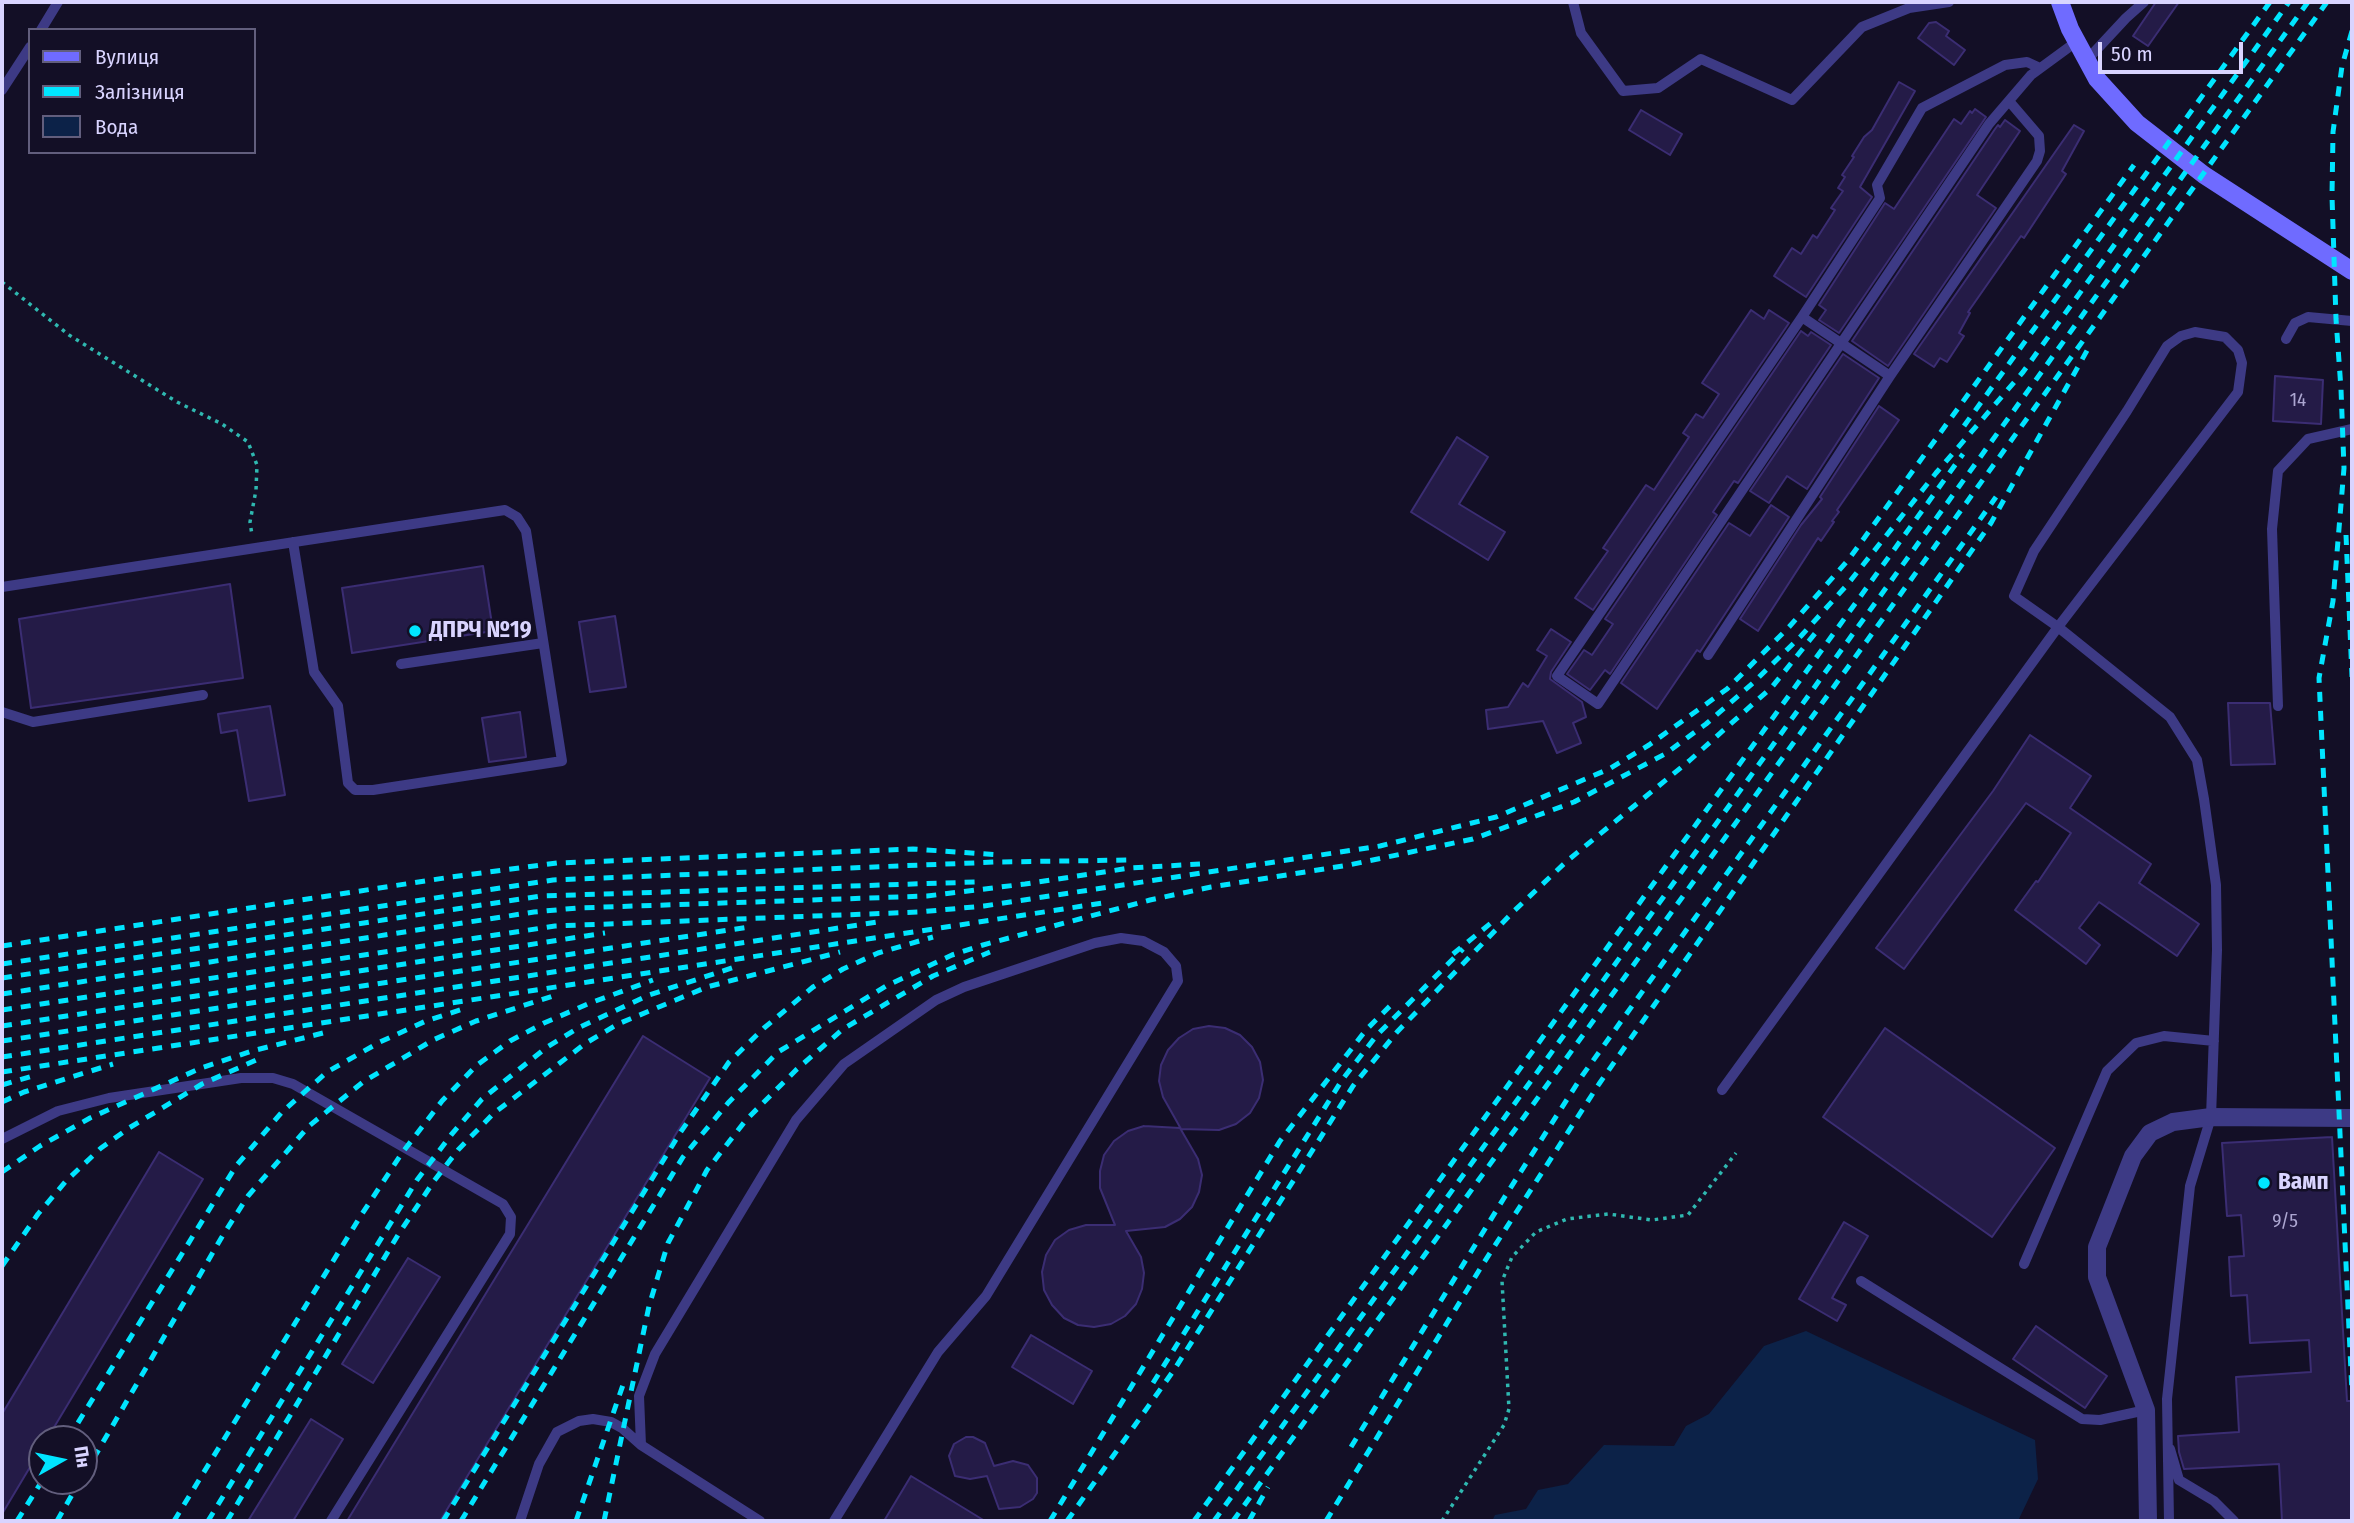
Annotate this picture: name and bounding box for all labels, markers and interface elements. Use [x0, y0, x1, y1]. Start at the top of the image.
legend [28, 28, 256, 154]
scale bar [2102, 28, 2247, 72]
text: 50 m [2111, 41, 2153, 67]
text: Вулиця [95, 44, 159, 70]
text: Залізниця [95, 79, 185, 105]
text: Вода [95, 114, 138, 140]
house number: 14 [2290, 390, 2306, 412]
place label: ДПРЧ №19 [429, 617, 532, 645]
marker: ДПРЧ №19 [407, 623, 423, 639]
place label: Вамп [2278, 1169, 2329, 1197]
marker: Вамп [2256, 1175, 2272, 1191]
house number: 9/5 [2272, 1211, 2298, 1233]
north arrow [28, 1425, 98, 1495]
text: Пн [69, 1445, 95, 1469]

